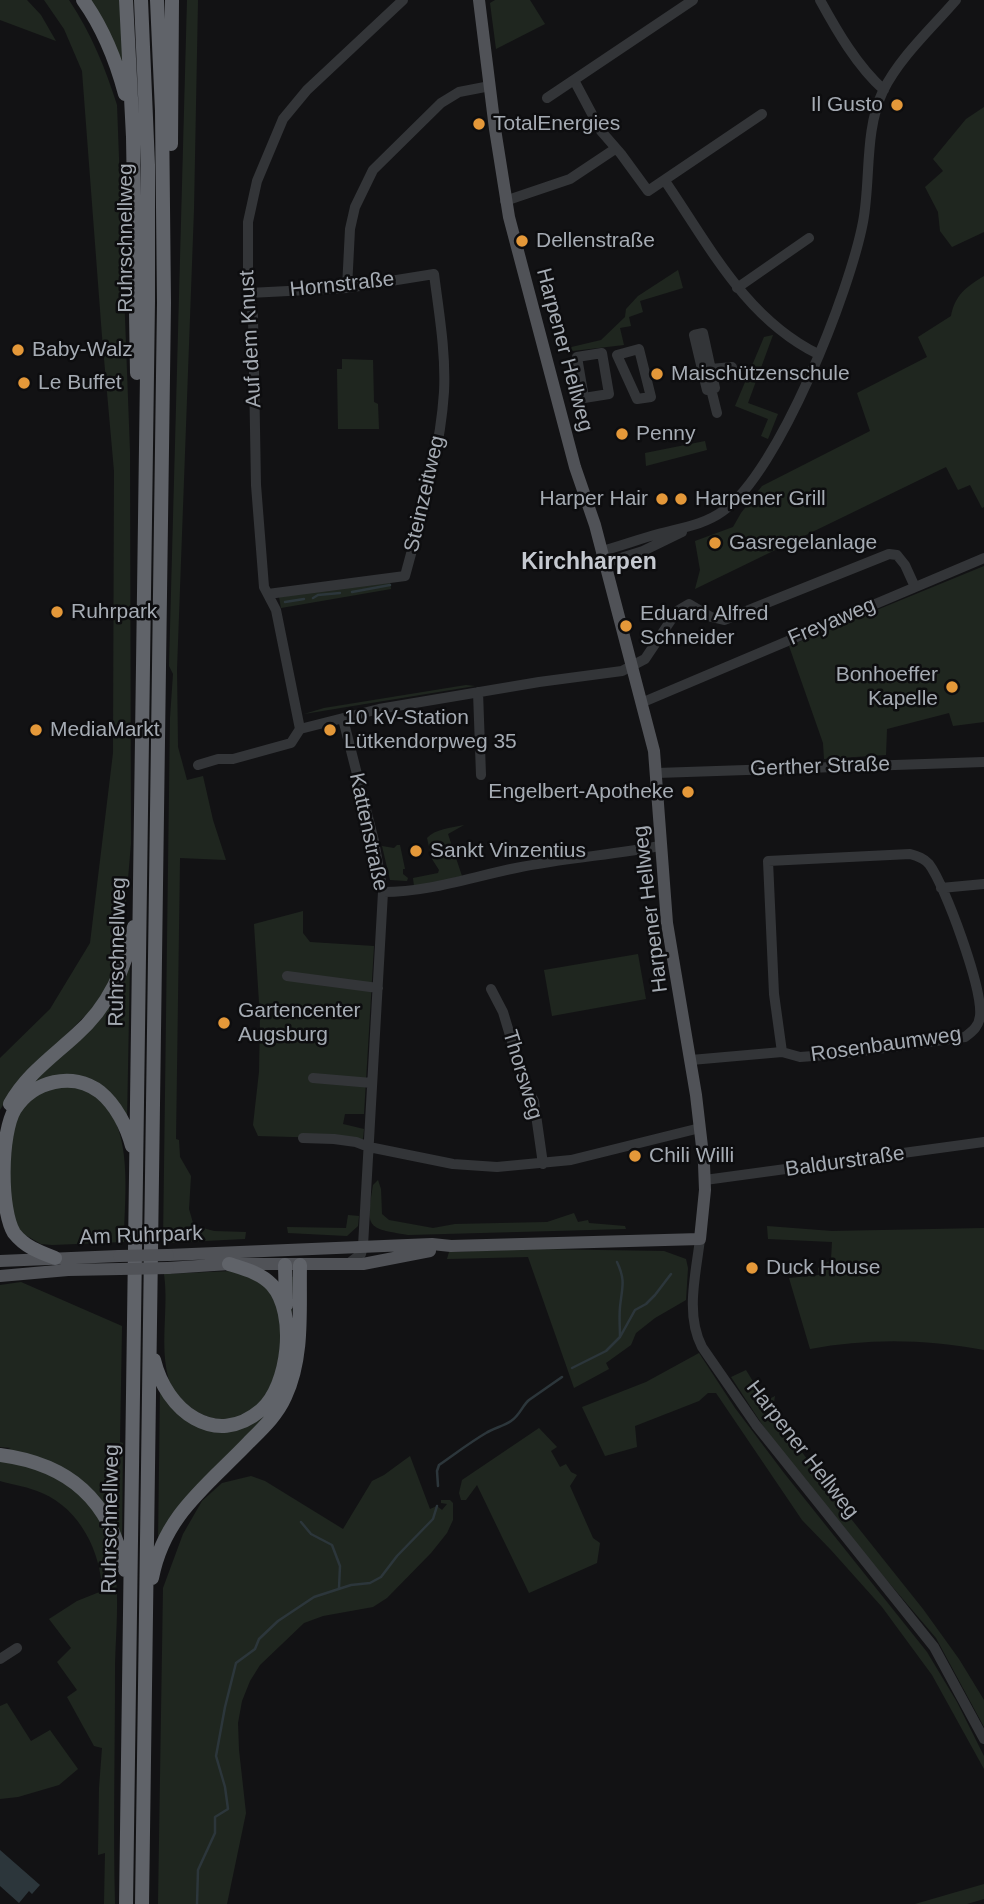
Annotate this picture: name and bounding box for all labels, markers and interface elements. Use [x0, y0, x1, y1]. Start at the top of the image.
place label: Il Gusto [811, 92, 883, 118]
marker: Il Gusto [889, 97, 905, 113]
place label: TotalEnergies [493, 111, 620, 137]
marker: TotalEnergies [471, 116, 487, 132]
street label: Ruhrschnellweg [113, 163, 139, 313]
place label: Dellenstraße [536, 228, 655, 254]
marker: Dellenstraße [514, 233, 530, 249]
street label: Harpener Hellweg [530, 266, 598, 434]
street label: Hornstraße [288, 267, 396, 303]
street label: Auf dem Knust [235, 270, 267, 408]
place label: Baby-Walz [32, 337, 133, 363]
marker: Baby-Walz [10, 342, 26, 358]
place label: Maischützenschule [671, 361, 850, 387]
marker: Maischützenschule [649, 366, 665, 382]
place label: Le Buffet [38, 370, 122, 396]
marker: Le Buffet [16, 375, 32, 391]
place label: Penny [636, 421, 696, 447]
marker: Penny [614, 426, 630, 442]
street label: Steinzeitweg [399, 433, 451, 555]
place label: Harper Hair [539, 486, 648, 512]
place label: Harpener Grill [695, 486, 826, 512]
marker: Harper Hair [654, 491, 670, 507]
marker: Harpener Grill [673, 491, 689, 507]
place label: Gasregelanlage [729, 530, 877, 556]
marker: Gasregelanlage [707, 535, 723, 551]
district label: Kirchharpen [521, 549, 657, 577]
street label: Freyaweg [785, 592, 879, 652]
place label: Ruhrpark [71, 599, 157, 625]
place label: Eduard Alfred Schneider [640, 601, 768, 651]
marker: Ruhrpark [49, 604, 65, 620]
marker: Eduard Alfred Schneider [618, 618, 634, 634]
place label: Bonhoeffer Kapelle [836, 662, 938, 712]
marker: Bonhoeffer Kapelle [944, 679, 960, 695]
place label: 10 kV-Station Lütkendorpweg 35 [344, 705, 517, 755]
place label: MediaMarkt [50, 717, 160, 743]
marker: MediaMarkt [28, 722, 44, 738]
marker: 10 kV-Station Lütkendorpweg 35 [322, 722, 338, 738]
street label: Gerther Straße [750, 752, 890, 782]
street label: Kattenstraße [343, 771, 393, 893]
place label: Engelbert-Apotheke [488, 779, 674, 805]
marker: Engelbert-Apotheke [680, 784, 696, 800]
street label: Harpener Hellweg [628, 824, 674, 994]
place label: Sankt Vinzentius [430, 838, 586, 864]
marker: Sankt Vinzentius [408, 843, 424, 859]
street label: Ruhrschnellweg [104, 877, 132, 1027]
place label: Gartencenter Augsburg [238, 998, 361, 1048]
marker: Gartencenter Augsburg [216, 1015, 232, 1031]
street label: Rosenbaumweg [809, 1022, 963, 1068]
street label: Thorsweg [496, 1027, 548, 1123]
street label: Baldurstraße [784, 1141, 906, 1183]
place label: Chili Willi [649, 1143, 734, 1169]
marker: Chili Willi [627, 1148, 643, 1164]
street label: Am Ruhrpark [79, 1221, 203, 1251]
place label: Duck House [766, 1255, 880, 1281]
marker: Duck House [744, 1260, 760, 1276]
street label: Harpener Hellweg [740, 1376, 864, 1524]
street label: Ruhrschnellweg [97, 1444, 125, 1594]

